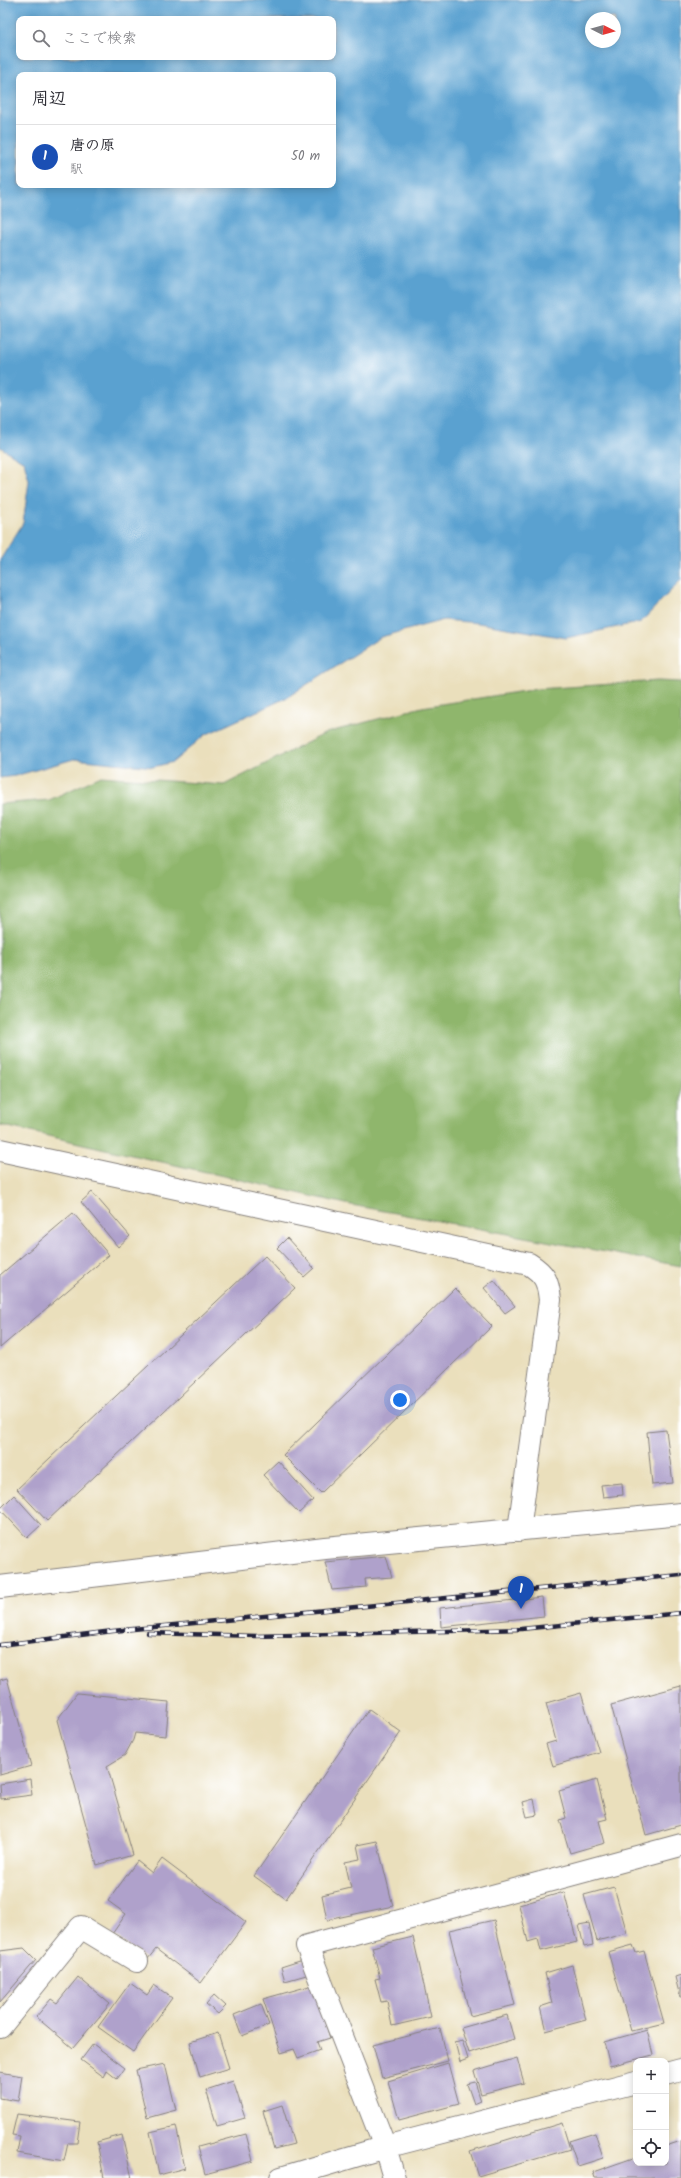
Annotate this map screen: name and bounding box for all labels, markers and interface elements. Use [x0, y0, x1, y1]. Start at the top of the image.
north arrow [585, 12, 621, 48]
search box [16, 16, 336, 60]
icon: search [30, 27, 52, 49]
text: ここで検索 [62, 27, 137, 51]
text: 周辺 [32, 86, 66, 113]
text: 唐の原 [70, 134, 115, 158]
text: 1 [43, 146, 47, 167]
text: 50 m [291, 146, 320, 167]
text: 駅 [70, 159, 83, 180]
your location [390, 1390, 410, 1410]
pin: 1 [508, 1576, 534, 1609]
map controls [633, 2058, 669, 2166]
button: + [633, 2058, 669, 2094]
button: − [633, 2094, 669, 2130]
button: locate [633, 2130, 669, 2166]

